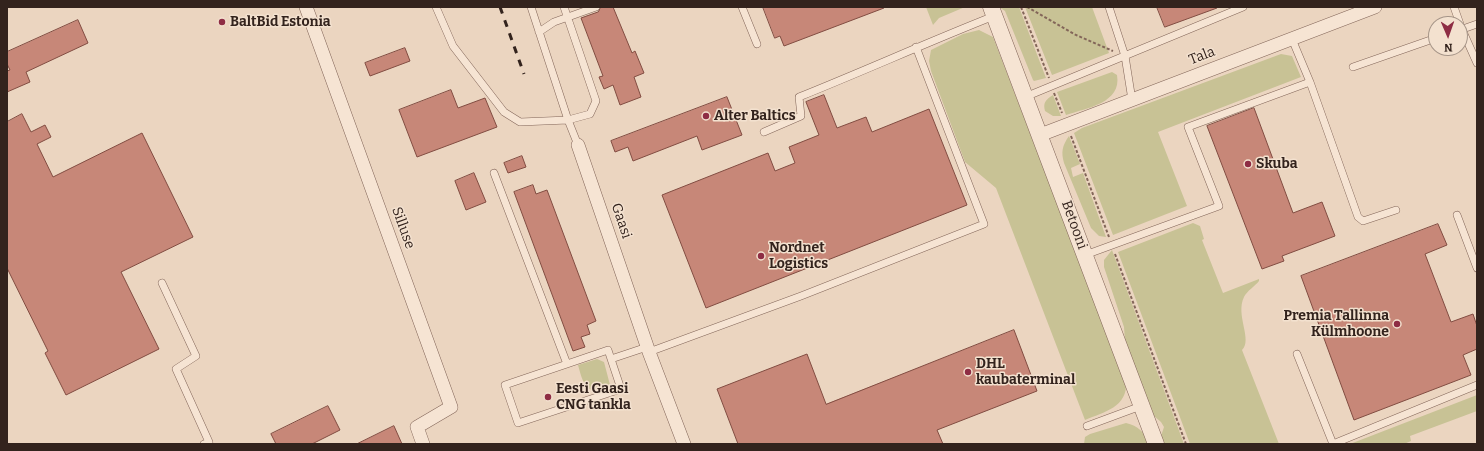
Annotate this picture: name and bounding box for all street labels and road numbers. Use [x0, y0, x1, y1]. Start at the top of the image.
street label: Tala [1187, 43, 1217, 69]
street label: Betooni [1057, 198, 1091, 252]
street label: Gaasi [607, 201, 635, 241]
street label: Silluse [388, 205, 418, 251]

